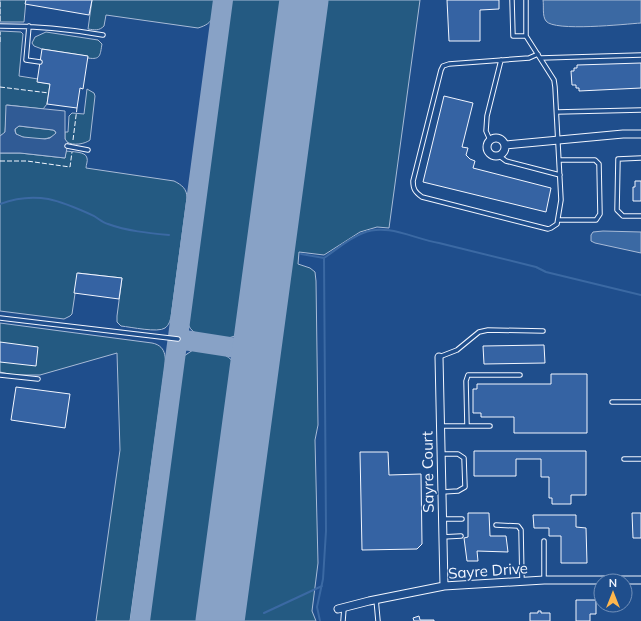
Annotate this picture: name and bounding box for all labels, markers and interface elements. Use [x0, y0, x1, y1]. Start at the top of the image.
street label: Sayre Court [417, 431, 438, 513]
street label: Sayre Drive [447, 558, 528, 583]
north arrow [593, 573, 633, 613]
text: N [609, 576, 617, 590]

